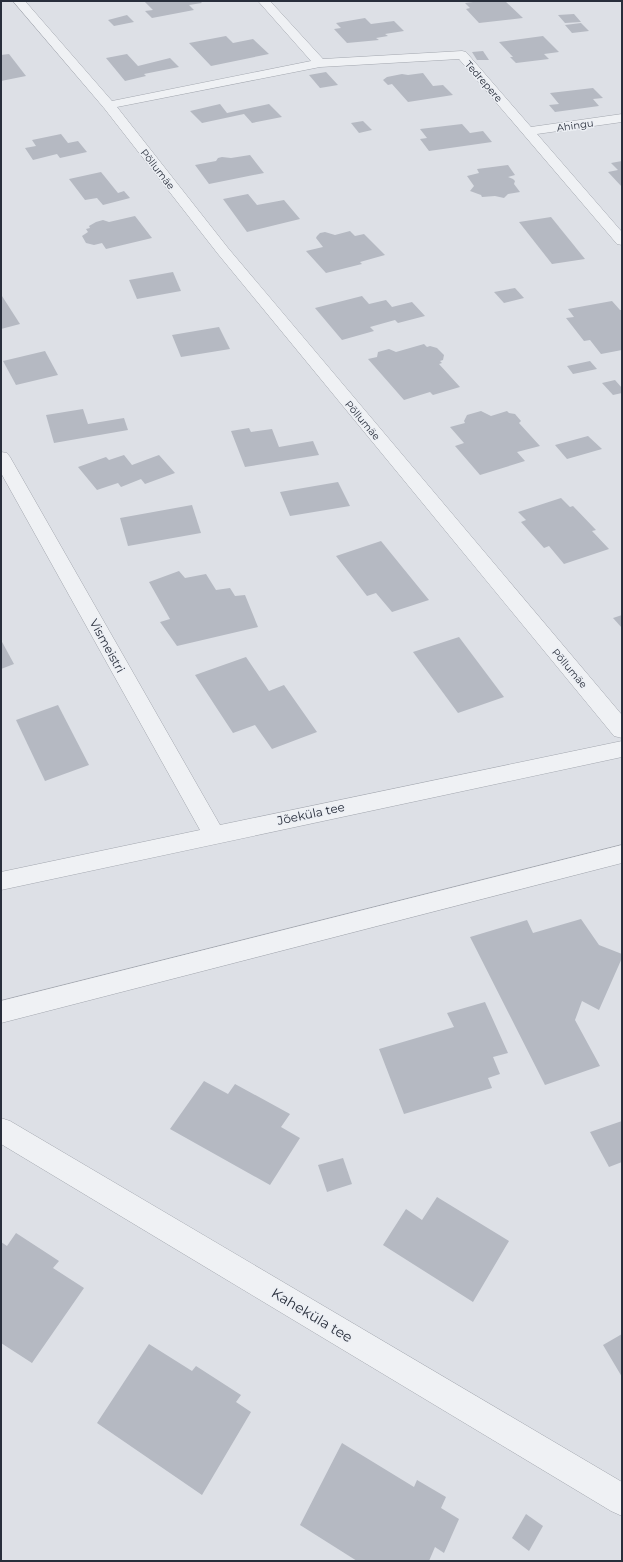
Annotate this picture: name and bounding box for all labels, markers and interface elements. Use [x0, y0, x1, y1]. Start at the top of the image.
street label: Tedrepere [462, 58, 505, 105]
street label: Ahingu [556, 116, 594, 135]
street label: Põllumäe [138, 146, 177, 192]
street label: Põllumäe [342, 398, 383, 443]
street label: Vismeistri [87, 616, 128, 675]
street label: Põllumäe [549, 646, 590, 691]
street label: Jõeküla tee [275, 799, 346, 828]
street label: Kaheküla tee [268, 1284, 356, 1346]

